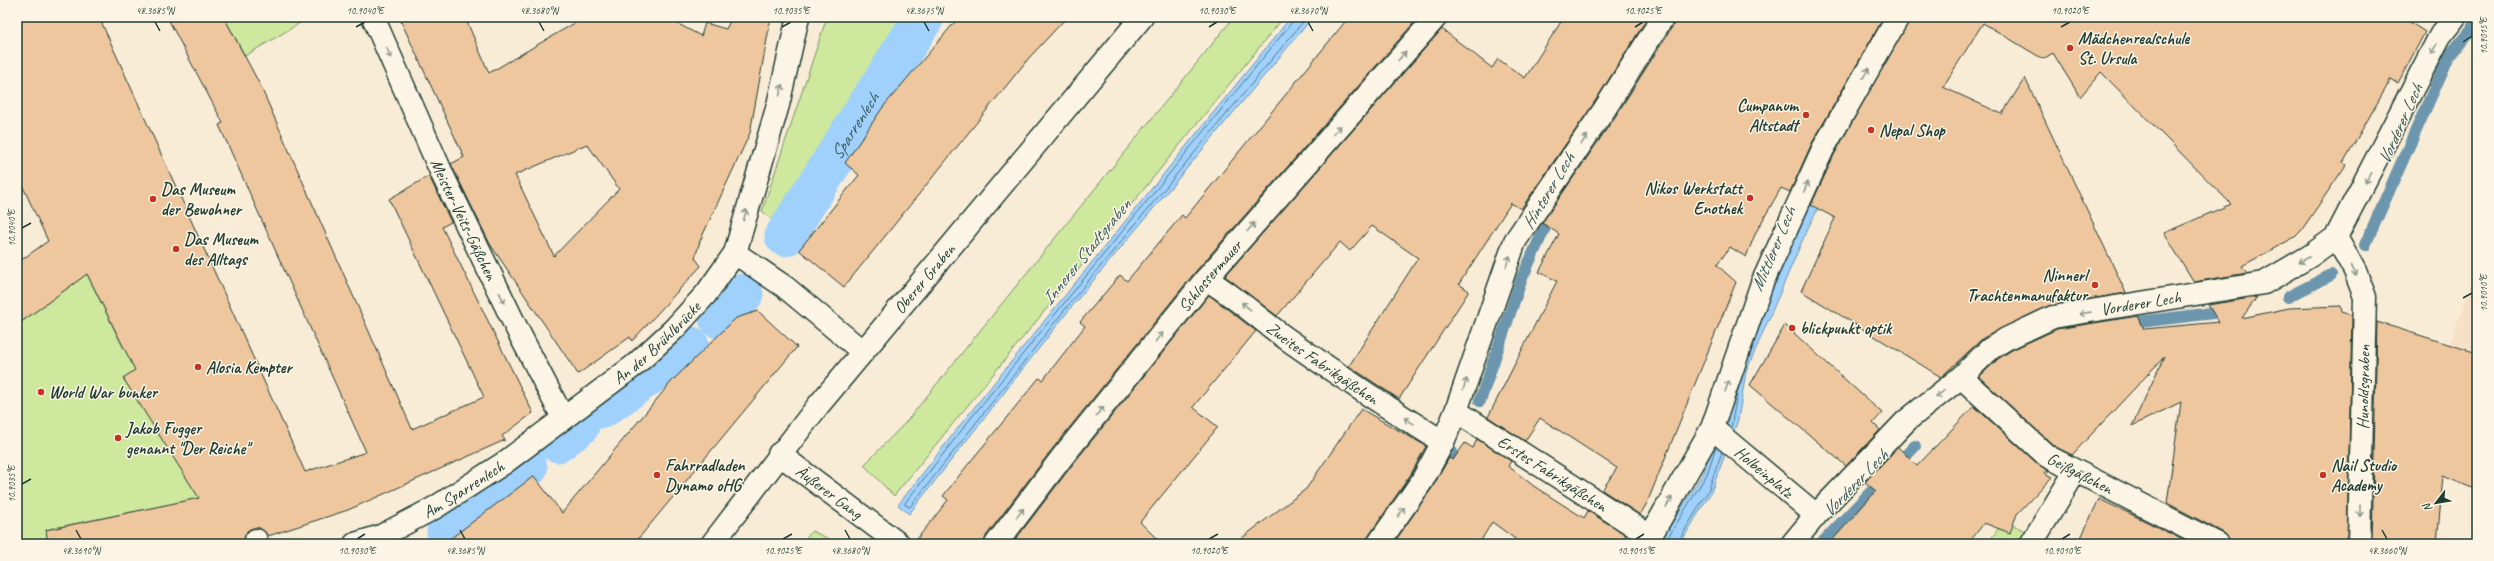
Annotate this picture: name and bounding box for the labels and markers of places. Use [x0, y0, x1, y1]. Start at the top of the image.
place label: Mädchenrealschule St. Ursula [2078, 28, 2191, 69]
marker: Mädchenrealschule St. Ursula [2065, 43, 2075, 53]
place label: Cumpanum Altstadt [1737, 95, 1800, 136]
marker: Cumpanum Altstadt [1801, 110, 1811, 120]
place label: Nepal Shop [1879, 120, 1946, 141]
marker: Nepal Shop [1866, 125, 1876, 135]
place label: Nikos Werkstatt Enothek [1644, 178, 1744, 219]
place label: Das Museum der Bewohner [161, 179, 243, 220]
marker: Nikos Werkstatt Enothek [1745, 193, 1755, 203]
marker: Das Museum der Bewohner [148, 194, 158, 204]
place label: Das Museum des Alltags [184, 229, 259, 270]
marker: Das Museum des Alltags [171, 244, 181, 254]
place label: Ninnerl Trachtenmanufaktur [1967, 265, 2091, 306]
marker: Ninnerl Trachtenmanufaktur [2090, 280, 2100, 290]
place label: blickpunkt optik [1800, 318, 1893, 339]
marker: blickpunkt optik [1787, 323, 1797, 333]
place label: Alosia Kempter [206, 357, 293, 378]
marker: Alosia Kempter [193, 362, 203, 372]
place label: World War bunker [49, 382, 159, 403]
marker: World War bunker [36, 387, 46, 397]
place label: Jakob Fugger genannt "Der Reiche" [125, 418, 253, 459]
marker: Jakob Fugger genannt "Der Reiche" [113, 433, 123, 443]
place label: Fahrradladen Dynamo oHG [665, 455, 746, 496]
place label: Nail Studio Academy [2331, 455, 2398, 496]
marker: Fahrradladen Dynamo oHG [652, 470, 662, 480]
marker: Nail Studio Academy [2318, 470, 2328, 480]

